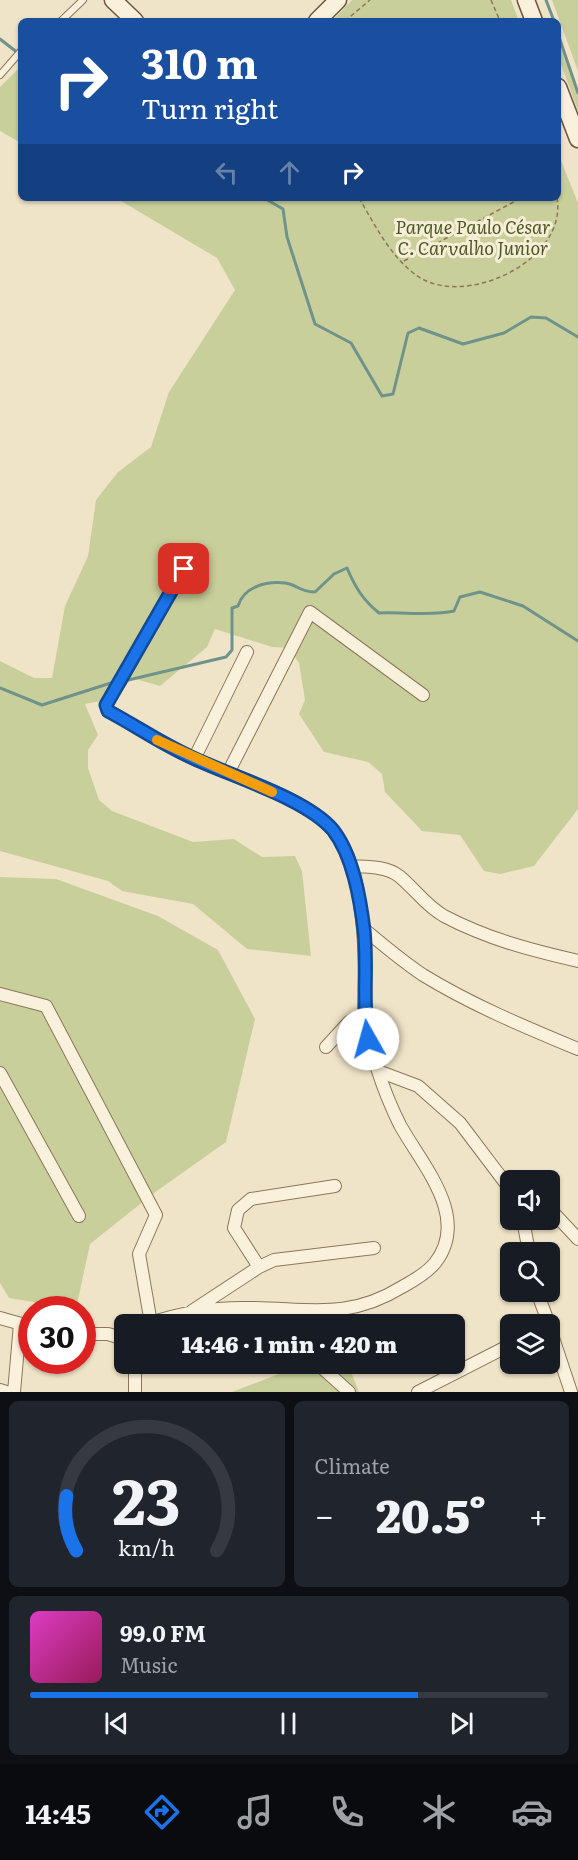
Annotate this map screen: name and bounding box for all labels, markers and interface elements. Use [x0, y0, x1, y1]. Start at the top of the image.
text: 310 m [141, 30, 258, 92]
icon: right [42, 42, 120, 120]
text: Turn right [141, 87, 278, 127]
icon: left [210, 156, 243, 189]
icon: ahead [273, 156, 306, 189]
icon: right [336, 156, 369, 189]
park label: Parque Paulo César C. Carvalho Junior [395, 213, 551, 261]
pin [158, 543, 209, 594]
icon: arrive [167, 552, 200, 585]
position arrow [336, 1007, 400, 1071]
map controls [500, 1170, 560, 1374]
button: sound [500, 1170, 560, 1230]
button: search [500, 1242, 560, 1302]
speed limit sign: 30 [18, 1296, 96, 1374]
button: layers [500, 1314, 560, 1374]
text: 14:46 · 1 min · 420 m [182, 1327, 397, 1360]
text: Climate [315, 1450, 390, 1480]
text: 23 [113, 1452, 181, 1544]
text: 20.5° [376, 1480, 486, 1547]
text: − [315, 1489, 334, 1538]
text: + [529, 1489, 548, 1538]
text: km/h [118, 1531, 175, 1563]
text: 99.0 FM [120, 1616, 206, 1649]
text: Music [120, 1649, 177, 1679]
icon: previous [100, 1707, 133, 1740]
icon: pause [272, 1707, 305, 1740]
icon: next [445, 1707, 478, 1740]
icon: directions [141, 1791, 183, 1833]
icon: music [234, 1791, 276, 1833]
icon: phone [326, 1791, 368, 1833]
icon: climate [418, 1791, 460, 1833]
icon: car [511, 1791, 553, 1833]
text: 14:45 [25, 1792, 91, 1832]

